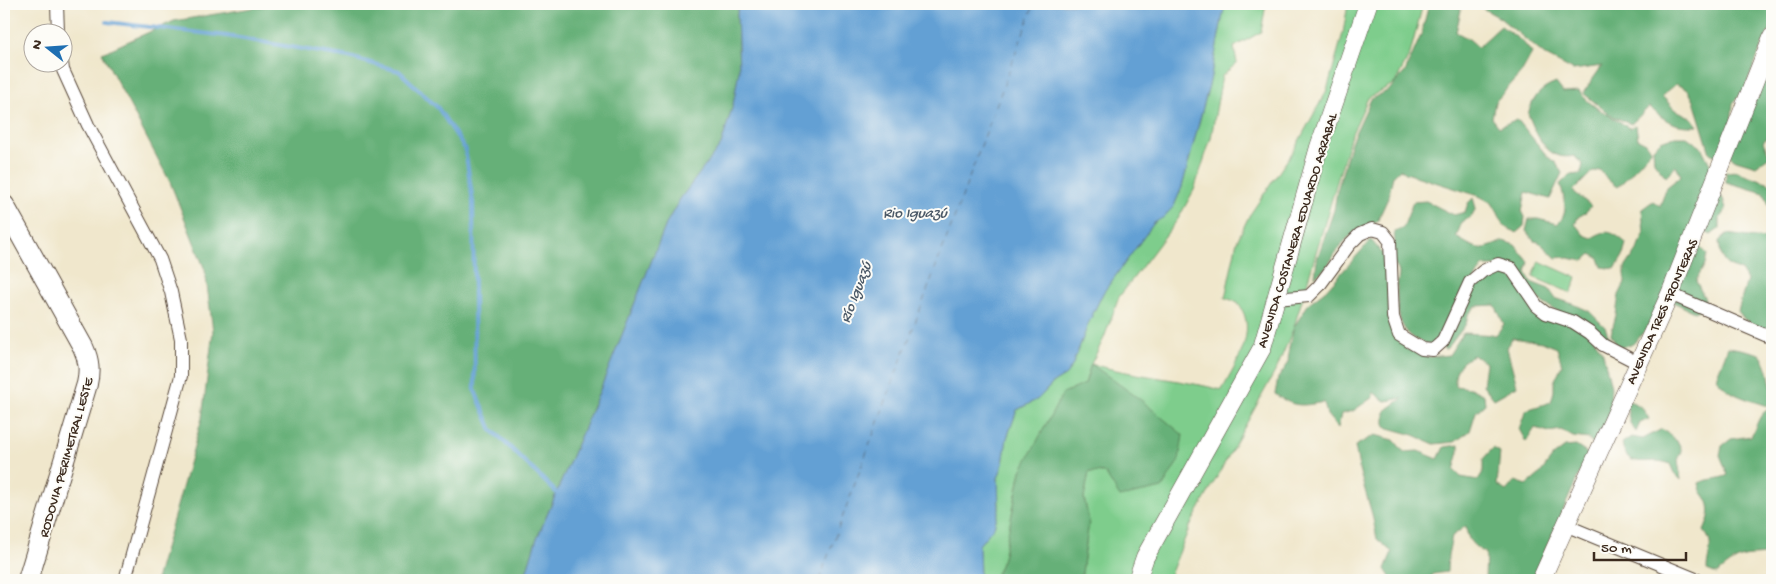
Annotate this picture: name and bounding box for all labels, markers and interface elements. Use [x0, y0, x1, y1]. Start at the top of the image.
north arrow [22, 22, 72, 72]
text: N [28, 38, 47, 52]
street label: AVENIDA COSTANERA EDUARDO ARRABAL [1254, 110, 1343, 350]
water label: Rio Iguazú [883, 205, 949, 223]
street label: AVENIDA TRES FRONTERAS [1623, 236, 1703, 387]
water label: Río Iguazú [837, 258, 877, 326]
street label: RODOVIA PERIMETRAL LESTE [36, 375, 99, 540]
scale bar [1594, 529, 1686, 561]
text: 50 m [1601, 540, 1632, 558]

